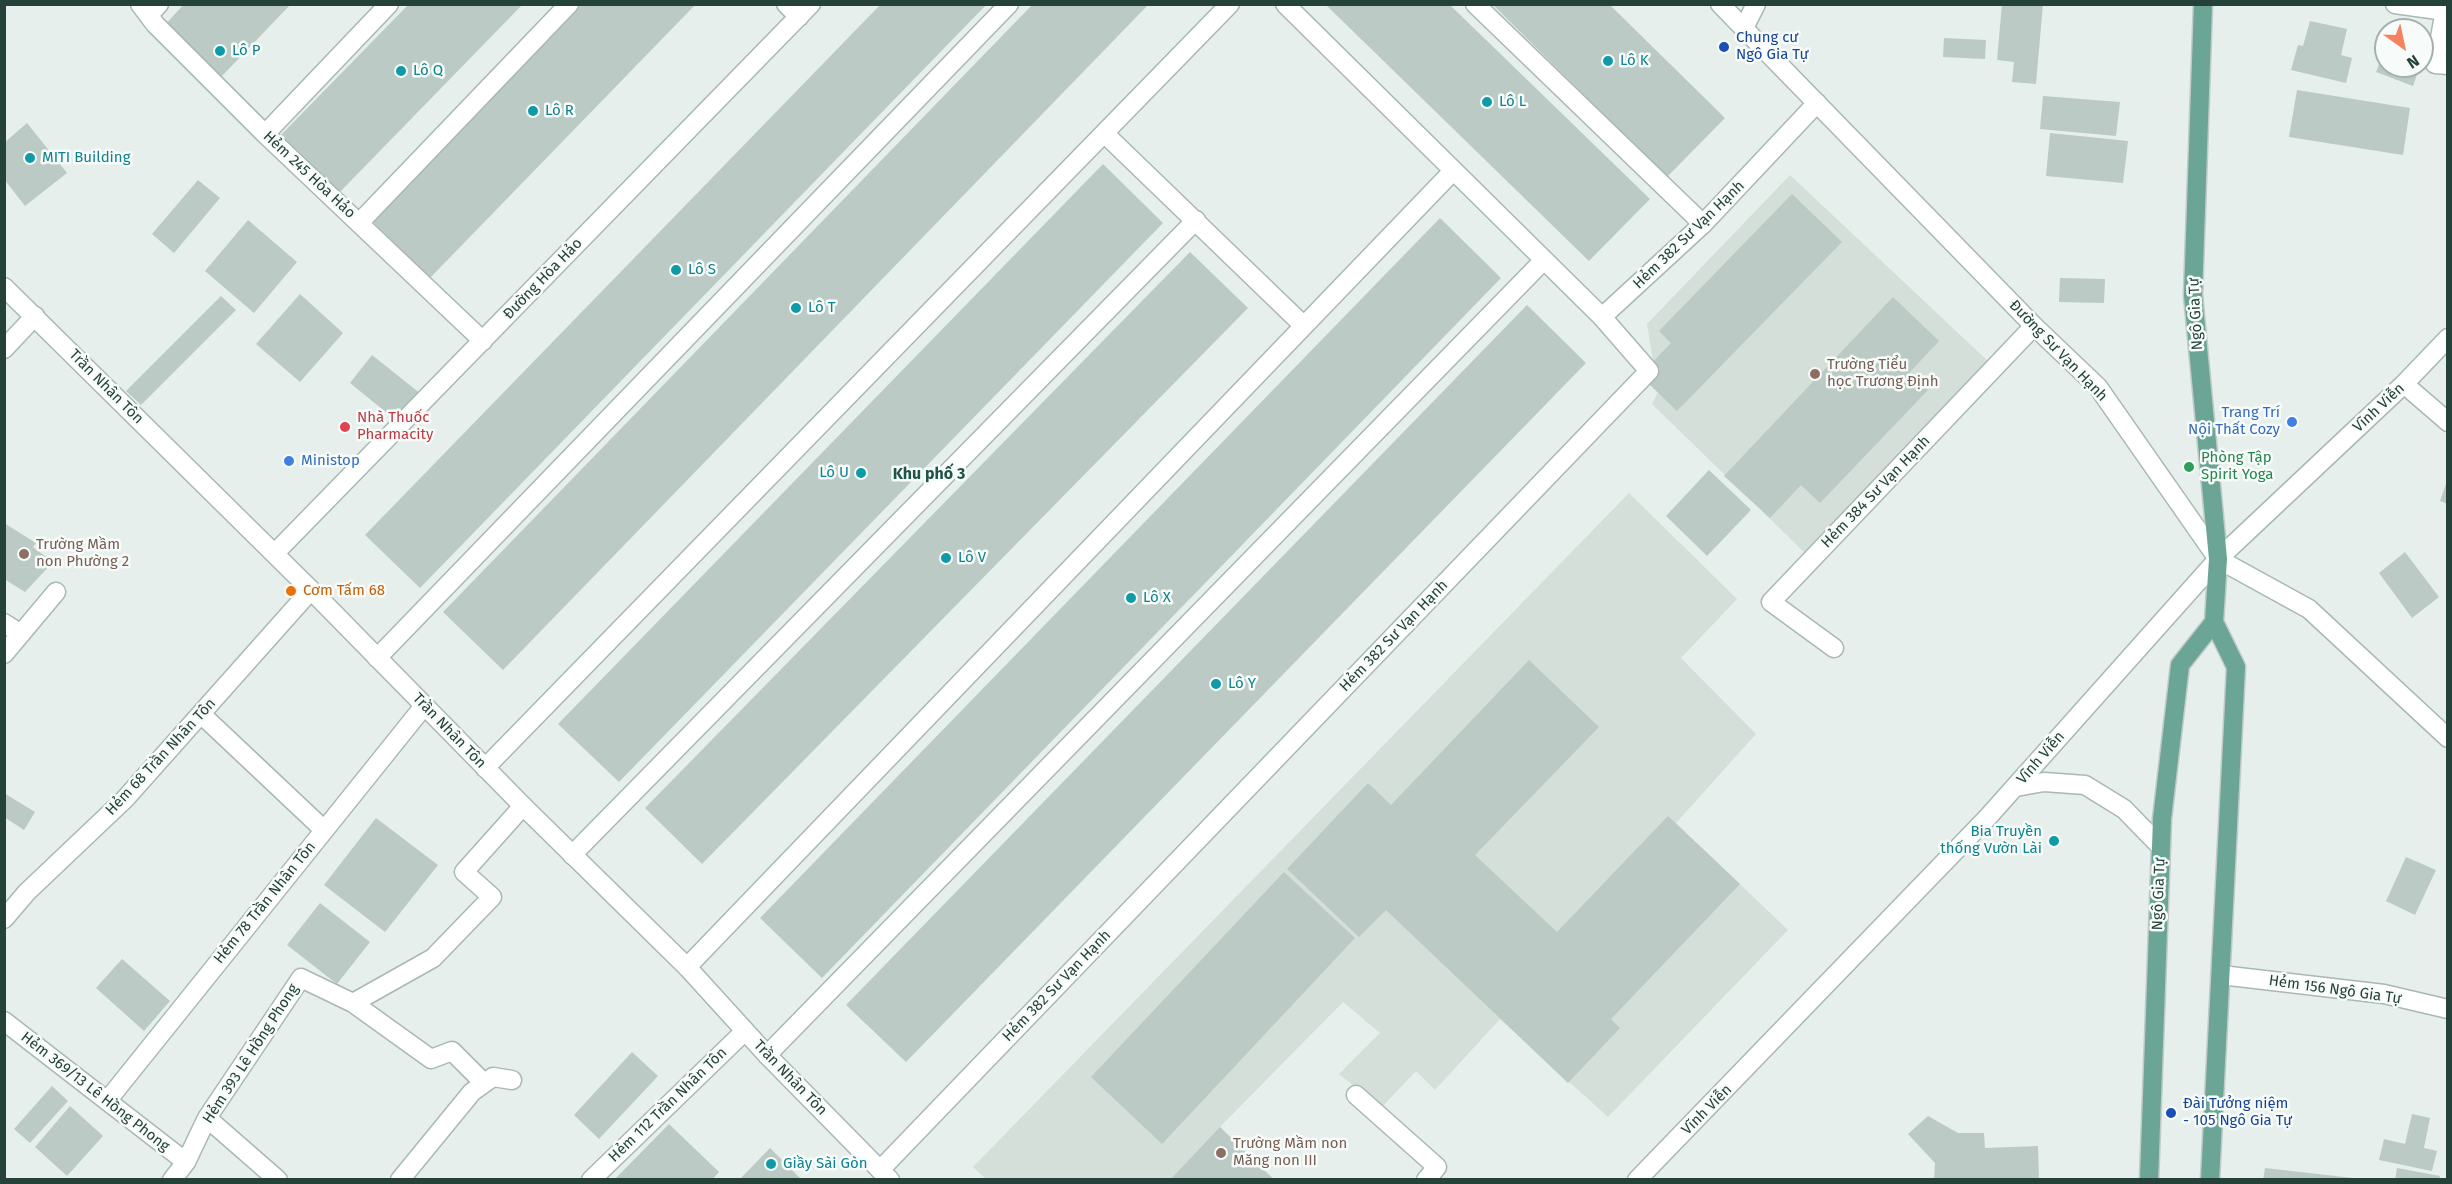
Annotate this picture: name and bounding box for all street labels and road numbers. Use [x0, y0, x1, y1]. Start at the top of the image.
street label: Hẻm 245 Hòa Hảo [259, 128, 359, 222]
street label: Hẻm 382 Sư Vạn Hạnh [1630, 177, 1748, 293]
street label: Đường Hòa Hảo [500, 235, 586, 323]
street label: Ngô Gia Tự [2185, 277, 2207, 351]
street label: Đường Sư Vạn Hạnh [2005, 297, 2111, 405]
street label: Trần Nhân Tôn [65, 346, 147, 428]
street label: Vĩnh Viễn [2350, 380, 2408, 436]
street label: Hẻm 384 Sư Vạn Hạnh [1818, 432, 1934, 552]
street label: Hẻm 382 Sư Vạn Hạnh [1336, 577, 1452, 695]
street label: Trần Nhân Tôn [409, 690, 489, 772]
street label: Hẻm 68 Trần Nhân Tôn [102, 695, 220, 819]
street label: Vĩnh Viễn [2013, 728, 2069, 788]
street label: Hẻm 78 Trần Nhân Tôn [210, 838, 320, 968]
street label: Ngô Gia Tự [2149, 857, 2169, 931]
street label: Hẻm 382 Sư Vạn Hạnh [999, 927, 1115, 1045]
street label: Hẻm 156 Ngô Gia Tự [2268, 972, 2402, 1008]
street label: Hẻm 393 Lê Hồng Phong [199, 981, 303, 1127]
street label: Hẻm 369/13 Lê Hồng Phong [17, 1028, 173, 1156]
street label: Trần Nhân Tôn [750, 1037, 830, 1119]
street label: Hẻm 112 Trần Nhân Tôn [605, 1044, 731, 1166]
street label: Vĩnh Viễn [1678, 1081, 1736, 1139]

